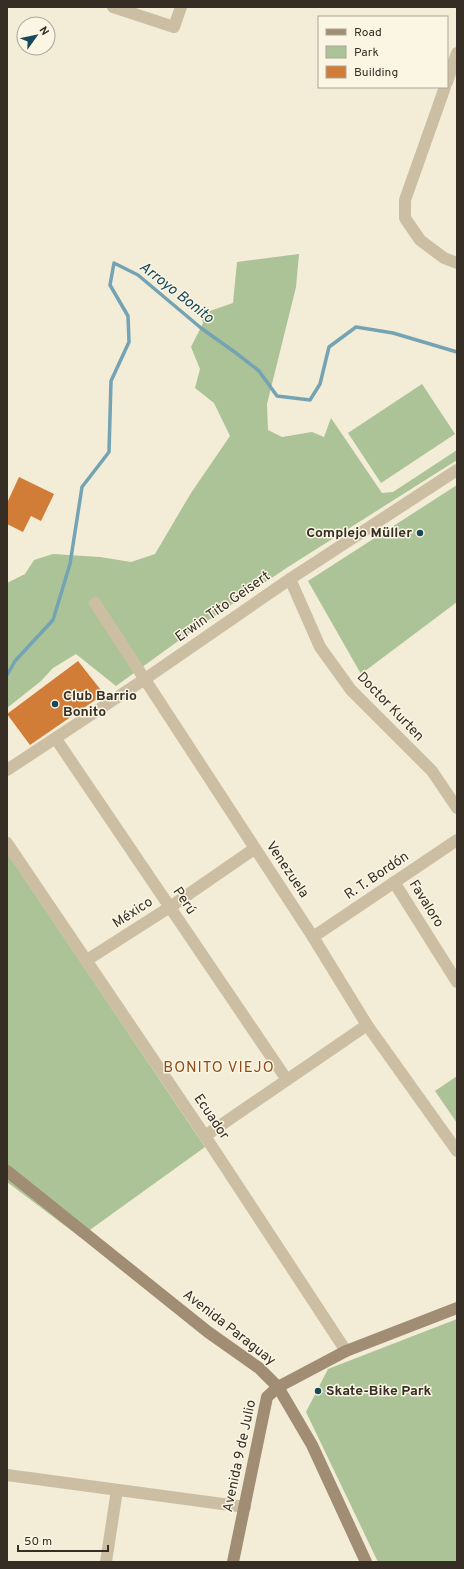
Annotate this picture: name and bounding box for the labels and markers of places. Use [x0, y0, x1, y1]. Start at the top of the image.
place label: Complejo Müller [306, 525, 412, 542]
marker: Complejo Müller [415, 528, 425, 538]
place label: Club Barrio Bonito [63, 688, 137, 721]
marker: Club Barrio Bonito [50, 699, 60, 709]
place label: Skate-Bike Park [326, 1383, 432, 1400]
marker: Skate-Bike Park [313, 1386, 323, 1396]

